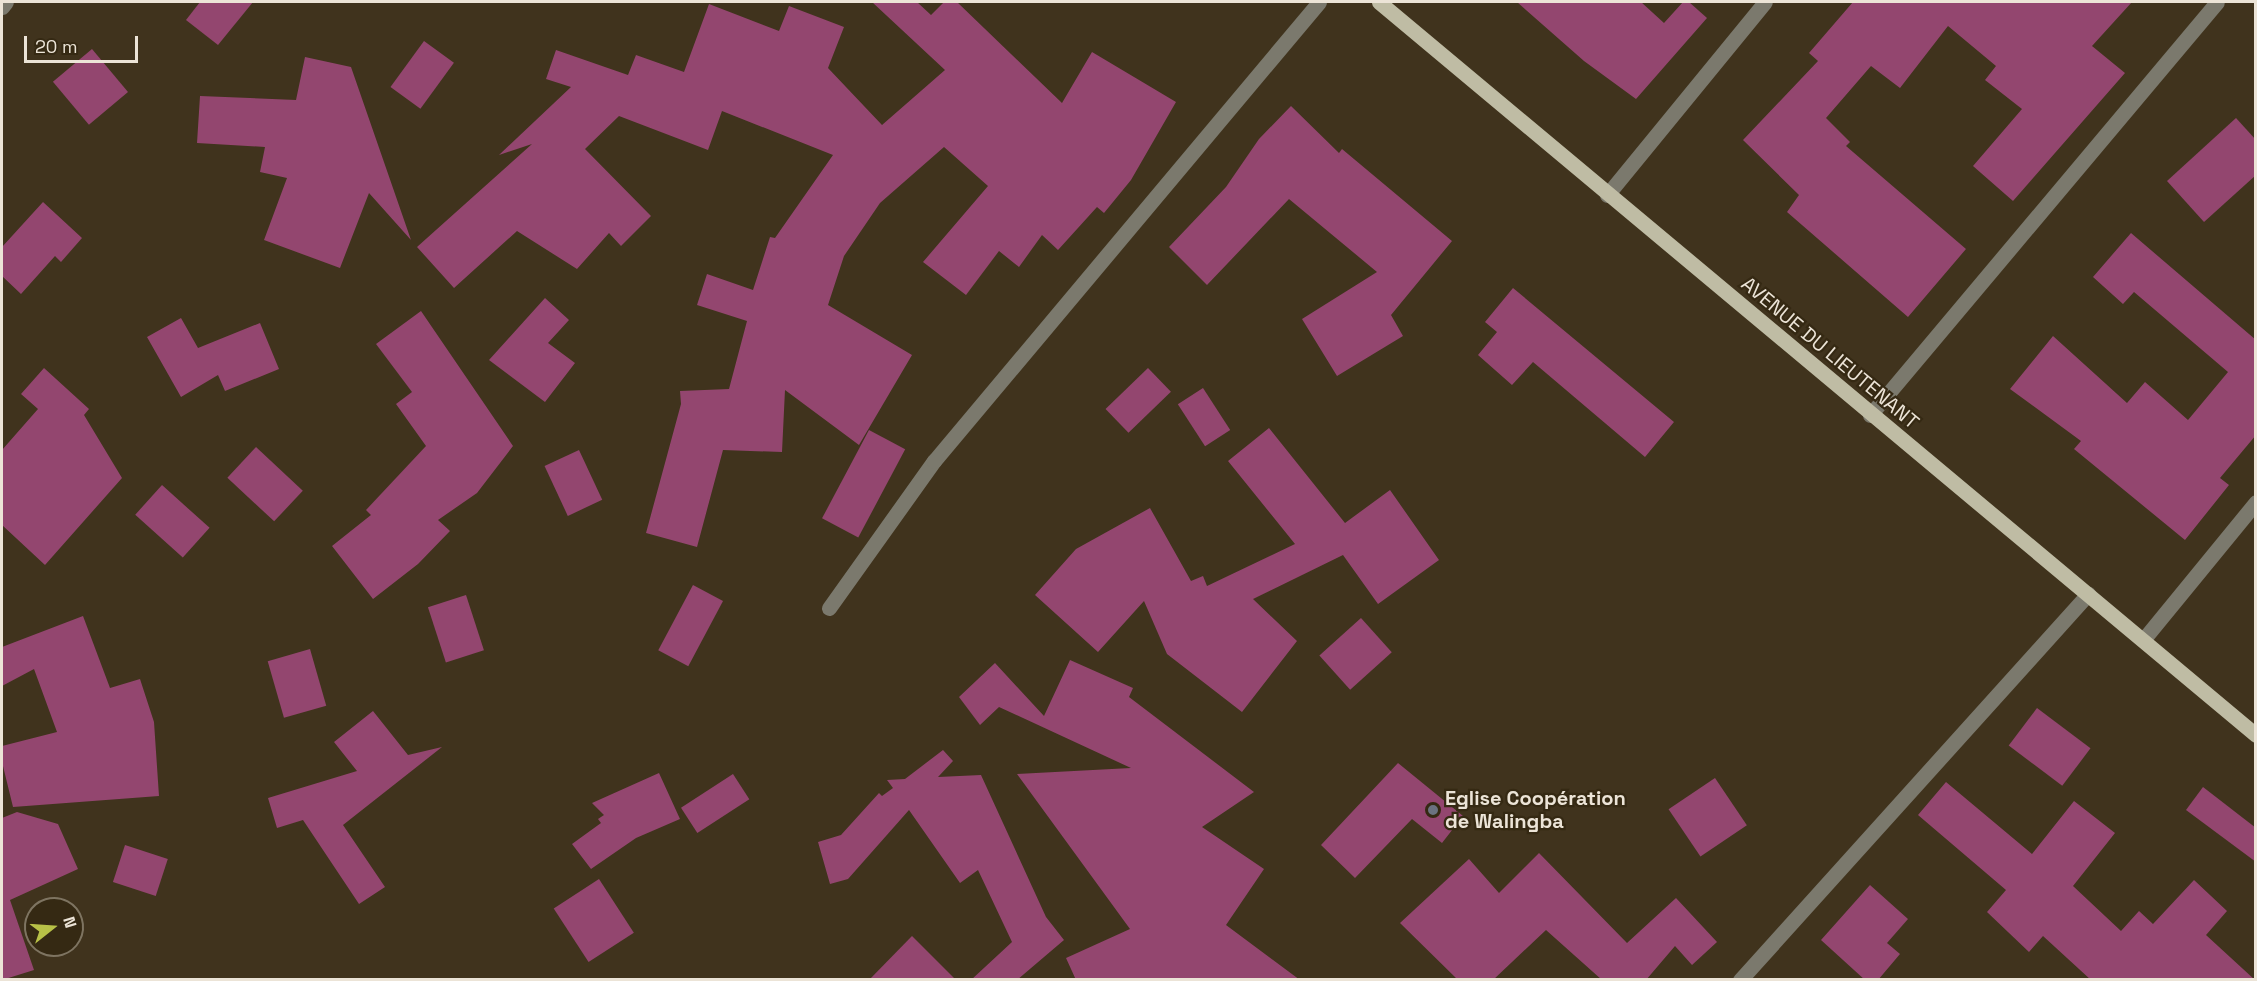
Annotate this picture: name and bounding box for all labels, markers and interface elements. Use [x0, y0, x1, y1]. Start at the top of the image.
scale bar [27, 24, 141, 62]
text: 20 m [35, 35, 78, 58]
street label: AVENUE DU LIEUTENANT [1736, 272, 1924, 434]
place label: Eglise Coopération de Walingba [1445, 786, 1626, 833]
marker: Eglise Coopération de Walingba [1426, 803, 1440, 817]
north arrow [24, 897, 84, 957]
text: N [58, 914, 81, 930]

